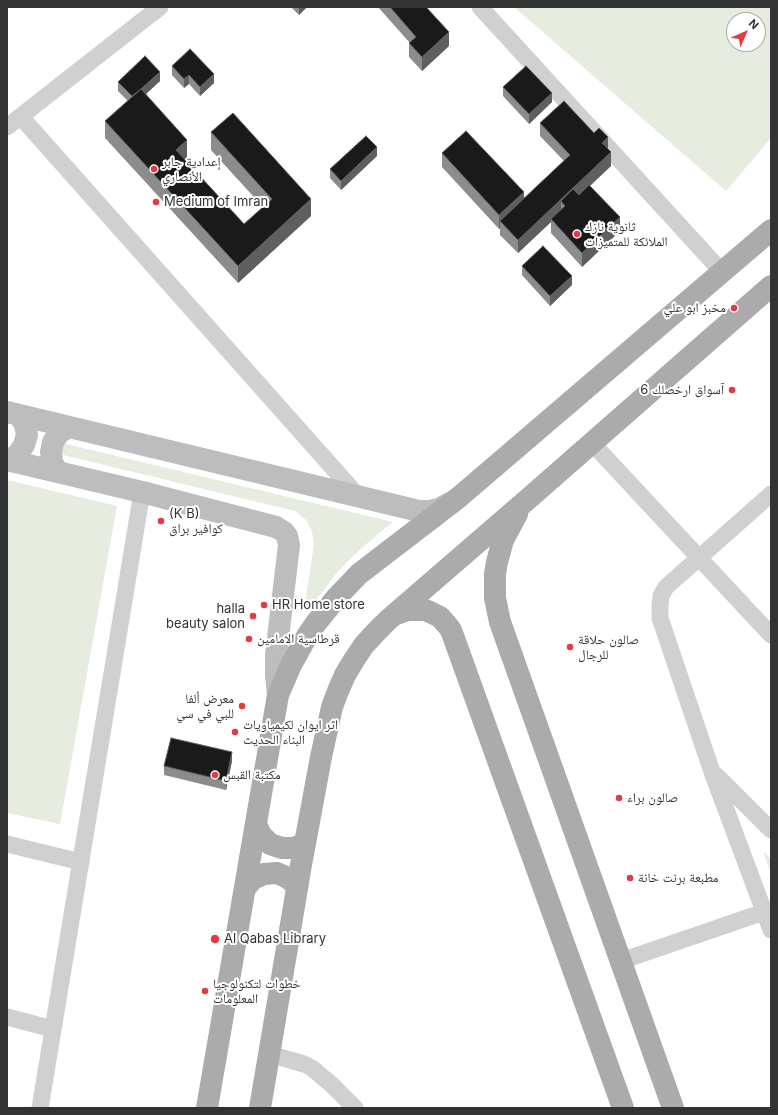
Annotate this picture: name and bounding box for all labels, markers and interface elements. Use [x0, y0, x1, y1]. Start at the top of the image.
north arrow [726, 12, 766, 52]
text: N [746, 16, 762, 32]
place label: إعدادية جابر الأنصاري [162, 154, 221, 185]
marker: إعدادية جابر الأنصاري [149, 164, 159, 174]
place label: Medium of Imran [164, 194, 268, 210]
marker: Medium of Imran [151, 197, 161, 207]
place label: ثانوية نازك الملائكة للمتميزات [585, 219, 668, 250]
marker: ثانوية نازك الملائكة للمتميزات [572, 229, 582, 239]
place label: مخبز ابو علي [664, 300, 726, 316]
marker: مخبز ابو علي [729, 303, 739, 313]
place label: 6 آسواق ارخصلك [640, 382, 724, 398]
marker: 6 آسواق ارخصلك [727, 385, 737, 395]
place label: (K B) كوافير براق [169, 506, 223, 537]
marker: (K B) كوافير براق [156, 516, 166, 526]
place label: HR Home store [272, 597, 365, 613]
marker: HR Home store [259, 600, 269, 610]
place label: halla beauty salon [166, 601, 245, 632]
marker: halla beauty salon [248, 611, 258, 621]
place label: قرطاسية الامامين [257, 631, 340, 647]
place label: صالون حلاقة للرجال [578, 632, 639, 663]
marker: قرطاسية الامامين [244, 634, 254, 644]
marker: صالون حلاقة للرجال [565, 642, 575, 652]
place label: معرض ألفا للبي في سي [176, 691, 234, 722]
marker: معرض ألفا للبي في سي [237, 701, 247, 711]
place label: اثر ايوان لكيمياويات البناء الحديث [243, 717, 338, 748]
marker: اثر ايوان لكيمياويات البناء الحديث [230, 727, 240, 737]
place label: مكتبة القبس [223, 767, 281, 783]
marker: مكتبة القبس [210, 770, 220, 780]
place label: صالون براء [627, 790, 678, 806]
marker: صالون براء [614, 793, 624, 803]
place label: مطبعة برنت خانة [638, 870, 719, 886]
marker: مطبعة برنت خانة [625, 873, 635, 883]
place label: Al Qabas Library [224, 931, 326, 947]
marker: Al Qabas Library [209, 933, 221, 945]
place label: خطوات لتكنولوجيا المعلومات [213, 976, 301, 1007]
marker: خطوات لتكنولوجيا المعلومات [200, 986, 210, 996]

